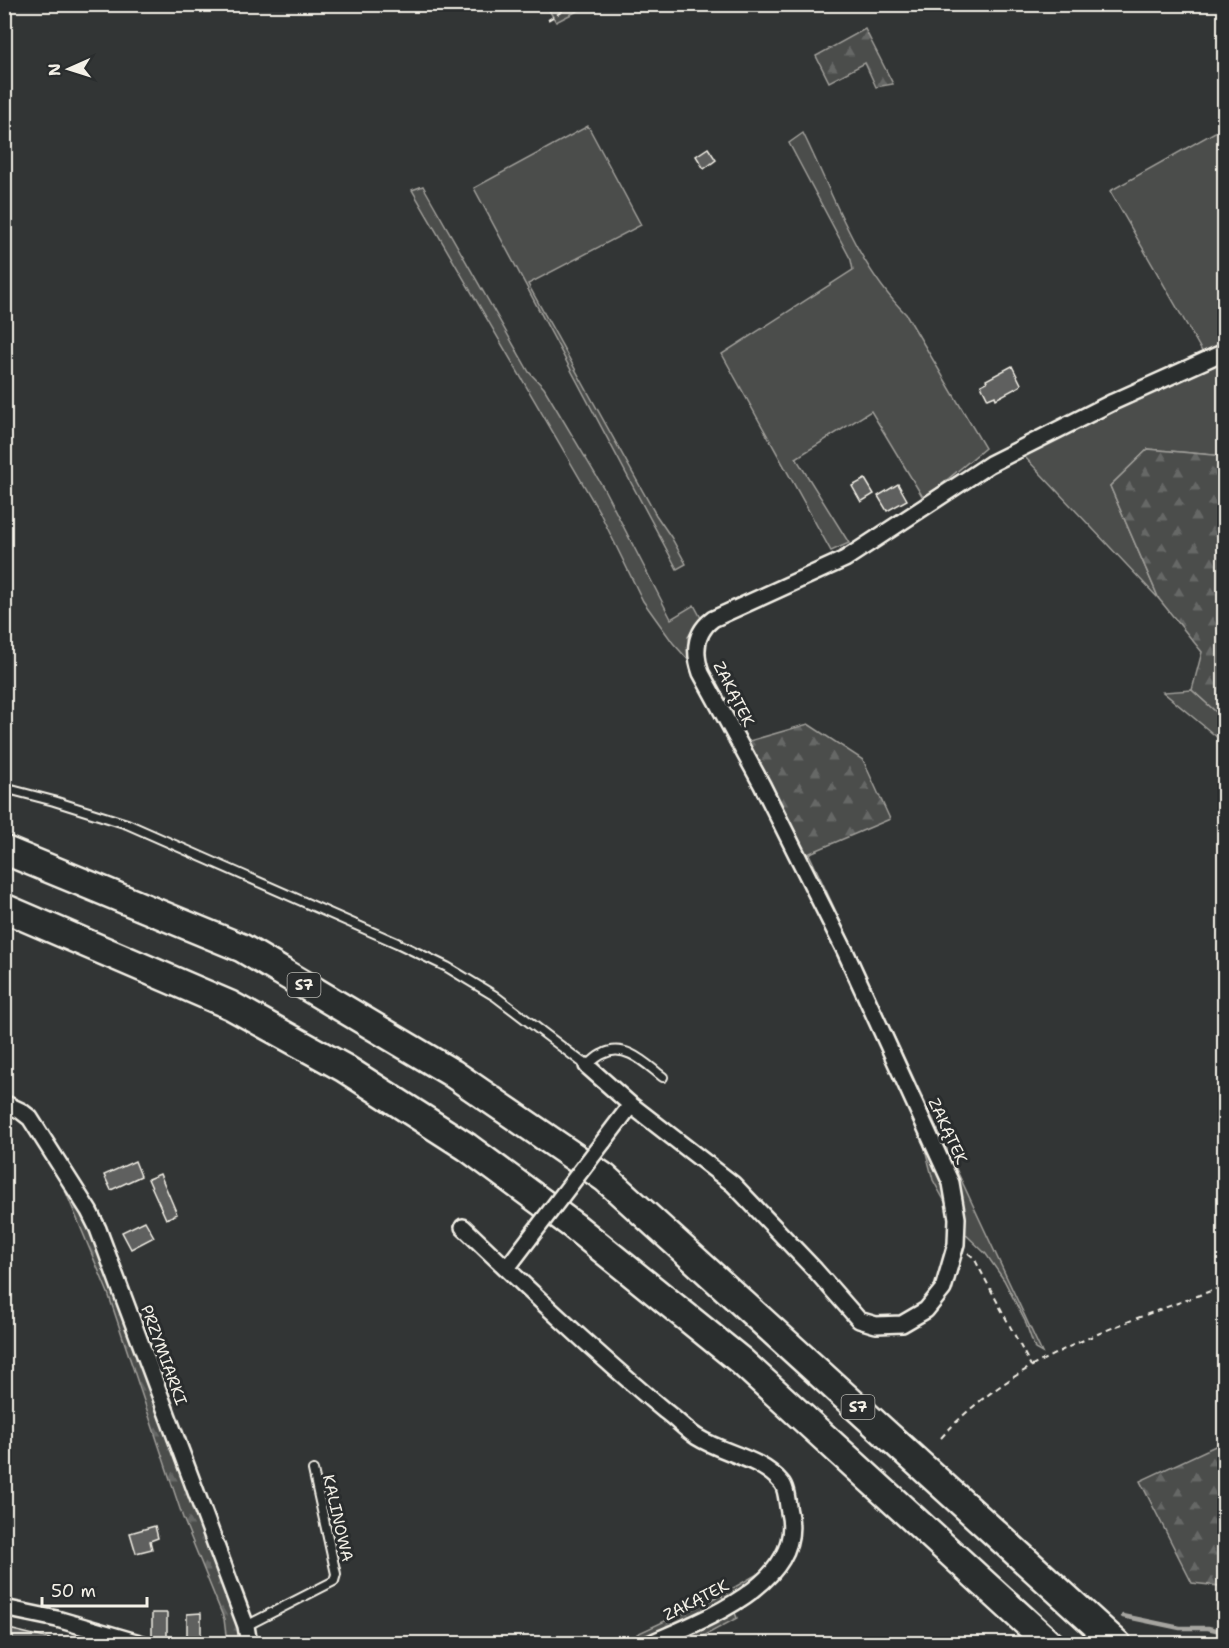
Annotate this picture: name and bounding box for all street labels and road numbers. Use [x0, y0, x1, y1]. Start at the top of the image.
street label: ZAKĄTEK [709, 658, 760, 731]
road number: S7 [288, 973, 320, 997]
street label: ZAKĄTEK [924, 1094, 973, 1168]
street label: PRZYMIARKI [136, 1302, 192, 1408]
road number: S7 [842, 1395, 874, 1419]
street label: KALINOWA [318, 1472, 358, 1564]
street label: ZAKĄTEK [660, 1574, 733, 1625]

